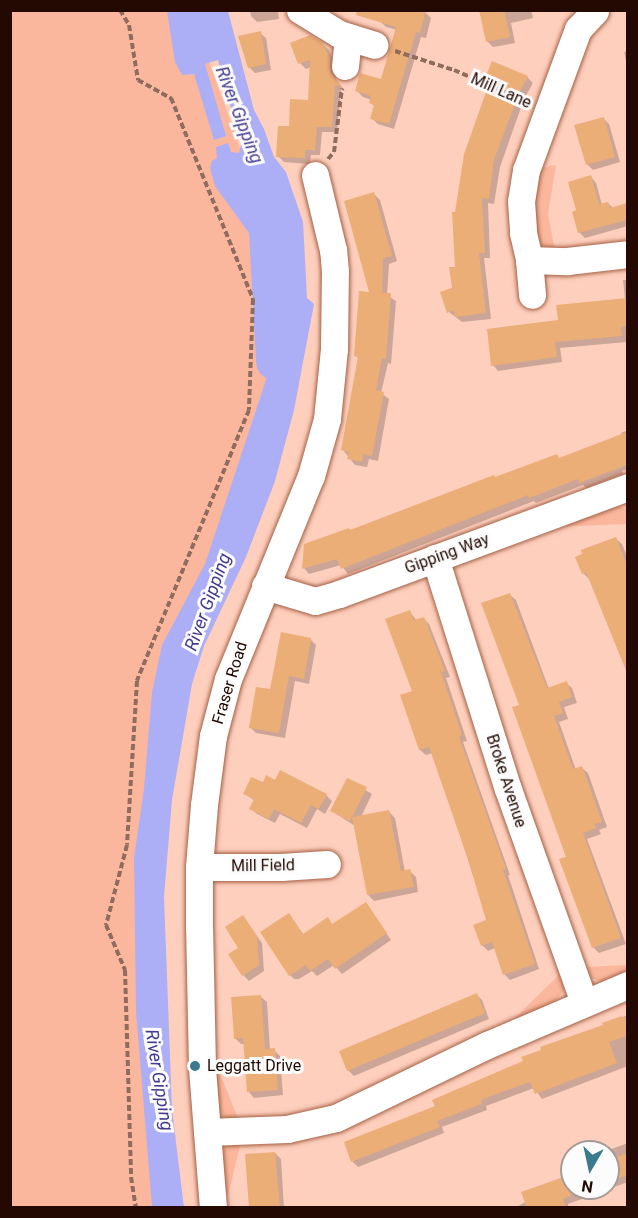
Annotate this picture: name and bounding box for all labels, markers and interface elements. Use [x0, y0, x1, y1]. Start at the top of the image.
water label: River Gipping [211, 63, 267, 167]
street label: Mill Lane [468, 69, 534, 113]
street label: Gipping Way [402, 530, 492, 578]
water label: River Gipping [180, 550, 236, 654]
street label: Fraser Road [208, 639, 252, 727]
street label: Broke Avenue [482, 732, 530, 830]
street label: Mill Field [231, 856, 295, 876]
water label: River Gipping [140, 1028, 178, 1132]
place label: Leggatt Drive [207, 1056, 301, 1076]
marker: Leggatt Drive [188, 1059, 202, 1073]
north arrow [560, 1140, 620, 1200]
text: N [580, 1176, 594, 1197]

